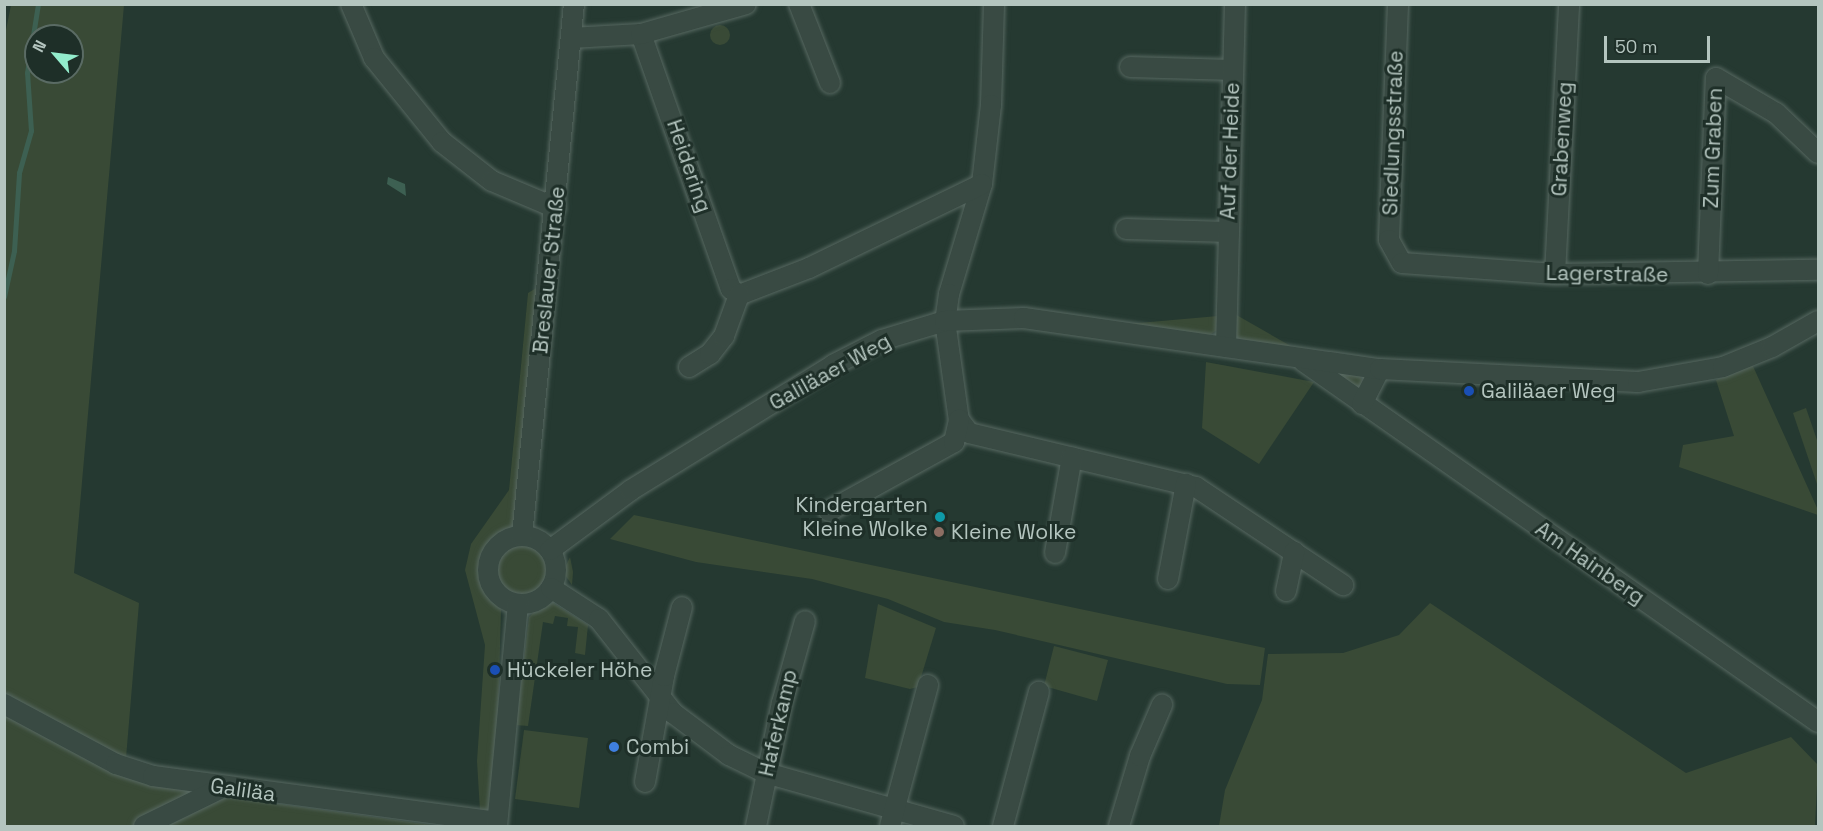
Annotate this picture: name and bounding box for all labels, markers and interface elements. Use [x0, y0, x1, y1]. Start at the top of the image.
north arrow [24, 24, 84, 84]
scale bar [1607, 24, 1714, 62]
text: 50 m [1615, 35, 1657, 58]
text: N [28, 37, 51, 56]
street label: Siedlungsstraße [1378, 50, 1408, 216]
street label: Grabenweg [1546, 81, 1578, 197]
street label: Auf der Heide [1215, 82, 1245, 220]
street label: Zum Graben [1698, 87, 1728, 209]
street label: Heidering [661, 116, 717, 216]
street label: Breslauer Straße [528, 185, 570, 355]
street label: Lagerstraße [1545, 260, 1669, 288]
street label: Galiläaer Weg [765, 328, 895, 416]
place label: Galiläaer Weg [1481, 378, 1616, 404]
marker: Galiläaer Weg [1462, 384, 1476, 398]
place label: Kindergarten Kleine Wolke [796, 492, 928, 542]
marker: Kindergarten Kleine Wolke [933, 510, 947, 524]
street label: Am Hainberg [1531, 516, 1649, 610]
place label: Kleine Wolke [951, 519, 1077, 545]
marker: Kleine Wolke [932, 525, 946, 539]
place label: Hückeler Höhe [507, 657, 652, 683]
marker: Hückeler Höhe [488, 663, 502, 677]
street label: Haferkamp [753, 667, 803, 779]
place label: Combi [626, 734, 689, 760]
marker: Combi [607, 740, 621, 754]
street label: Galiläa [209, 773, 277, 807]

